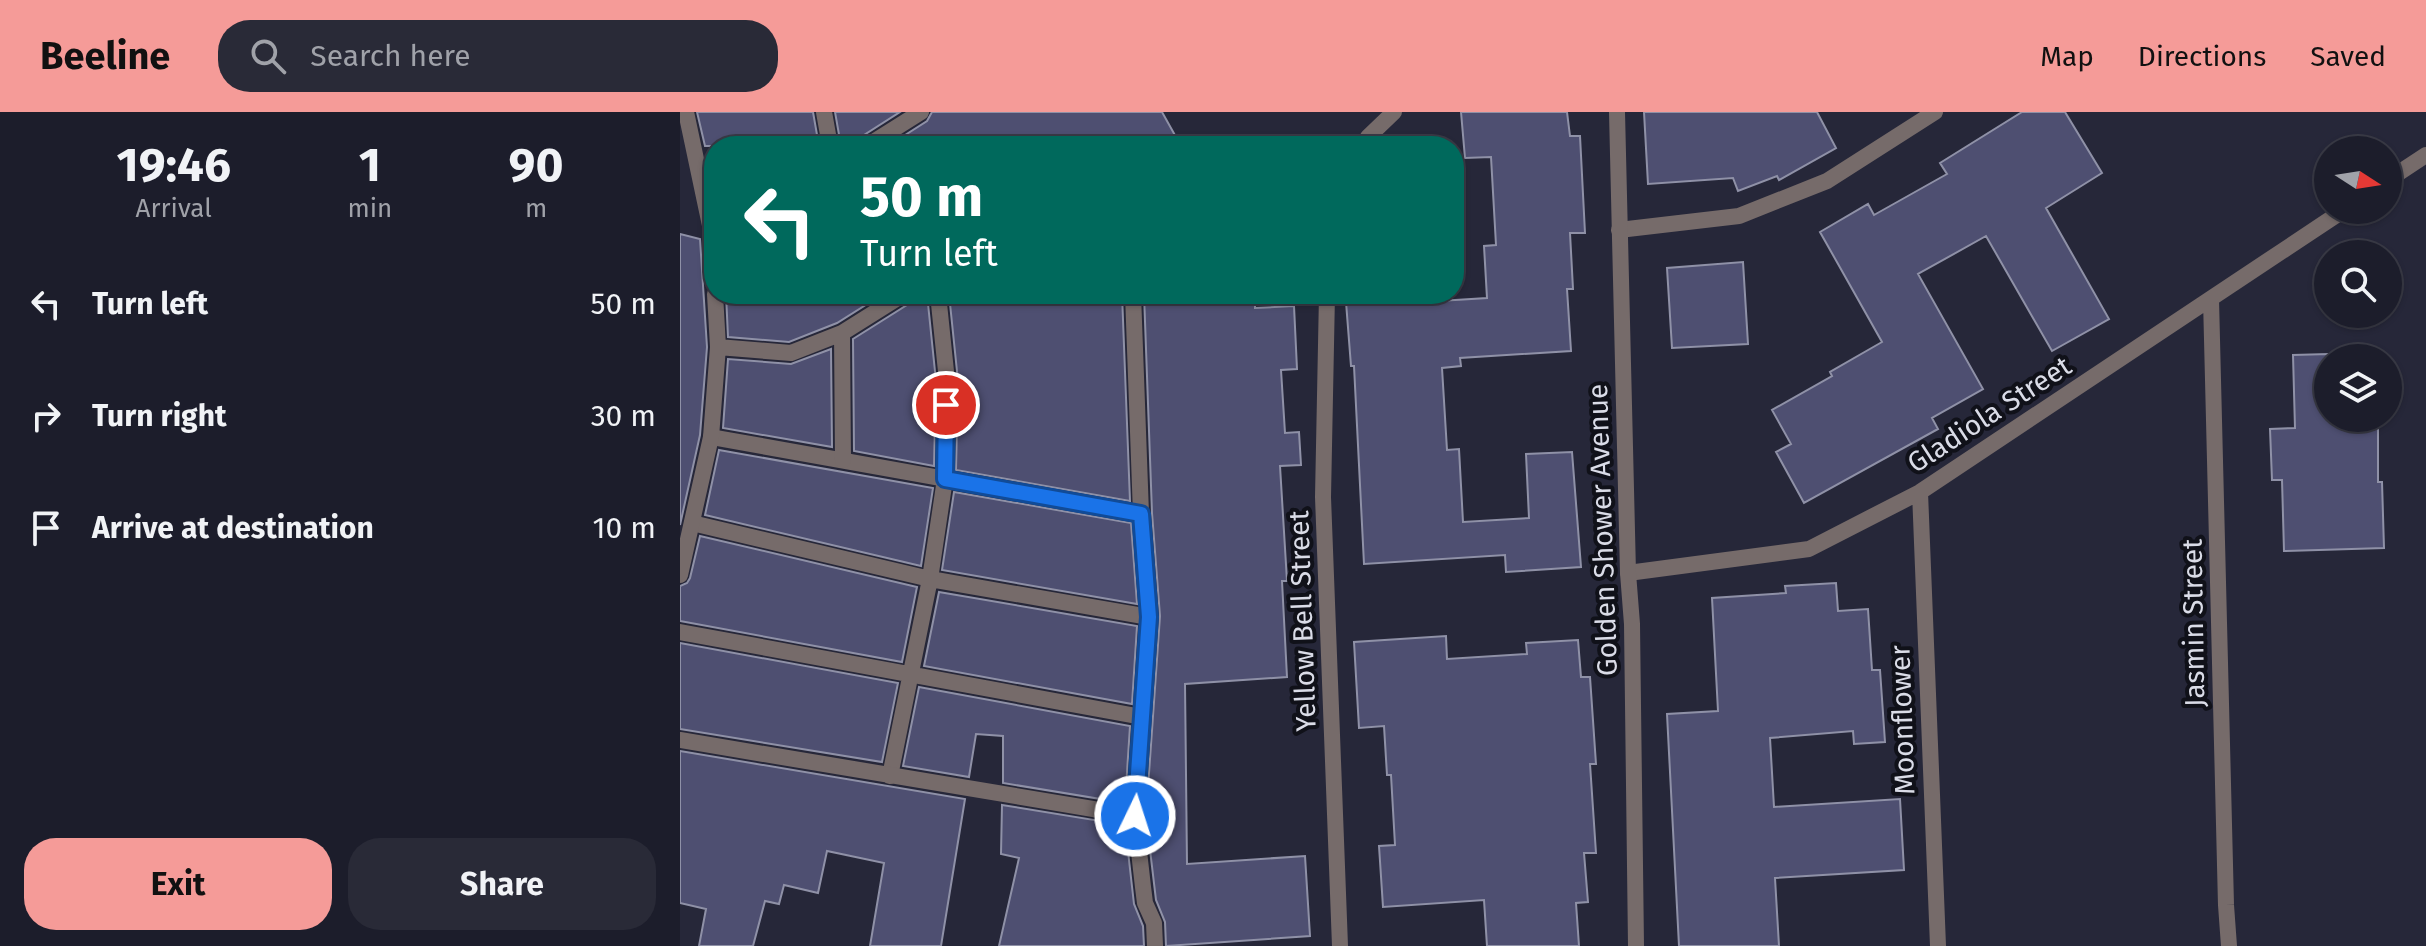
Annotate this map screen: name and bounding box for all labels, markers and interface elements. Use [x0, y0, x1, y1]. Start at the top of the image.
search box [218, 20, 778, 92]
text: Beeline [40, 33, 170, 79]
icon: search [246, 34, 290, 78]
text: Search here [310, 38, 471, 74]
text: Map [2040, 40, 2094, 73]
text: Directions [2138, 40, 2266, 73]
text: Saved [2310, 40, 2386, 73]
text: 19:46 [116, 136, 231, 194]
text: 1 [359, 136, 381, 194]
text: 90 [509, 136, 564, 194]
north arrow [2314, 136, 2402, 224]
map controls [2314, 136, 2402, 432]
text: 50 m [860, 164, 983, 231]
icon: left [728, 168, 832, 272]
text: Arrival [136, 193, 212, 224]
text: min [347, 193, 392, 224]
text: m [525, 193, 547, 224]
text: Turn left [860, 232, 998, 276]
button: search [2314, 240, 2402, 328]
icon: left [24, 282, 68, 326]
text: Turn left [92, 286, 208, 322]
text: 50 m [591, 286, 656, 322]
button: layers [2314, 344, 2402, 432]
street label: Gladiola Street [1901, 349, 2078, 480]
pin [912, 371, 980, 439]
icon: arrive [924, 383, 968, 427]
street label: Golden Shower Avenue [1581, 383, 1624, 677]
icon: right [24, 394, 68, 438]
text: Turn right [92, 398, 227, 434]
text: 30 m [591, 398, 656, 434]
icon: arrive [24, 506, 68, 550]
street label: Yellow Bell Street [1282, 509, 1323, 732]
text: Arrive at destination [92, 510, 374, 546]
text: 10 m [593, 510, 656, 546]
street label: Jasmin Street [2176, 538, 2211, 707]
street label: Moonflower [1883, 644, 1922, 795]
position arrow [1093, 774, 1177, 858]
button: Exit [24, 838, 332, 930]
button: Share [348, 838, 656, 930]

